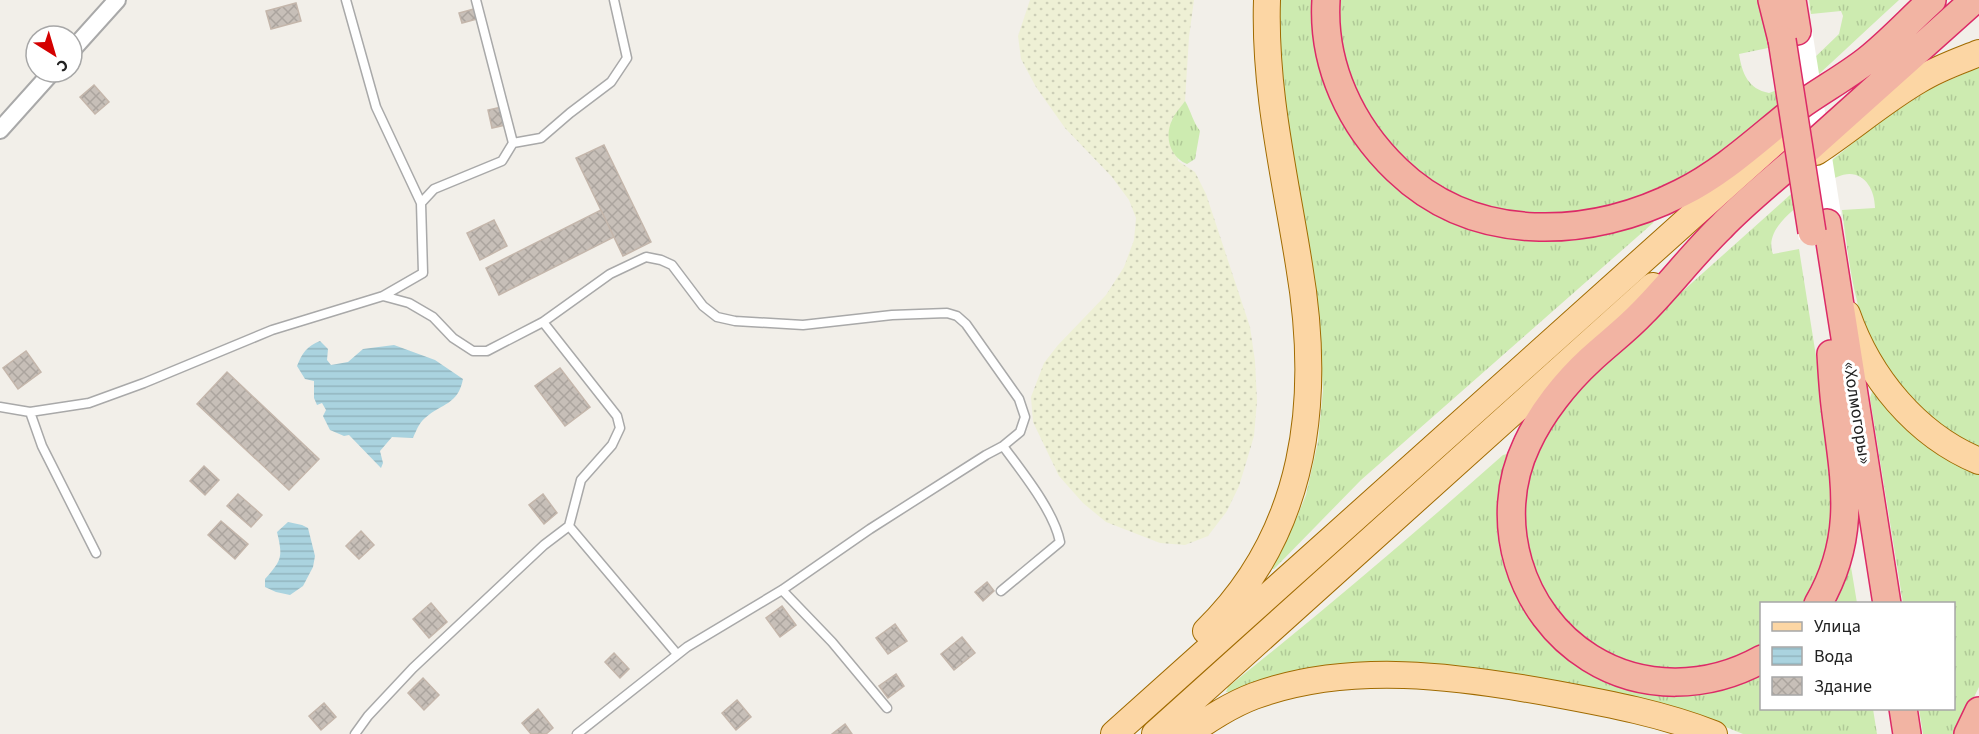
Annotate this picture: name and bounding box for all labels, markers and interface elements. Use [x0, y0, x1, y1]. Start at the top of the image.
north arrow [24, 24, 84, 84]
text: С [52, 54, 73, 77]
street label: «Холмогоры» [1837, 360, 1877, 466]
legend [1760, 602, 1955, 710]
text: Улица [1814, 614, 1861, 639]
text: Вода [1814, 644, 1853, 669]
text: Здание [1814, 674, 1872, 699]

